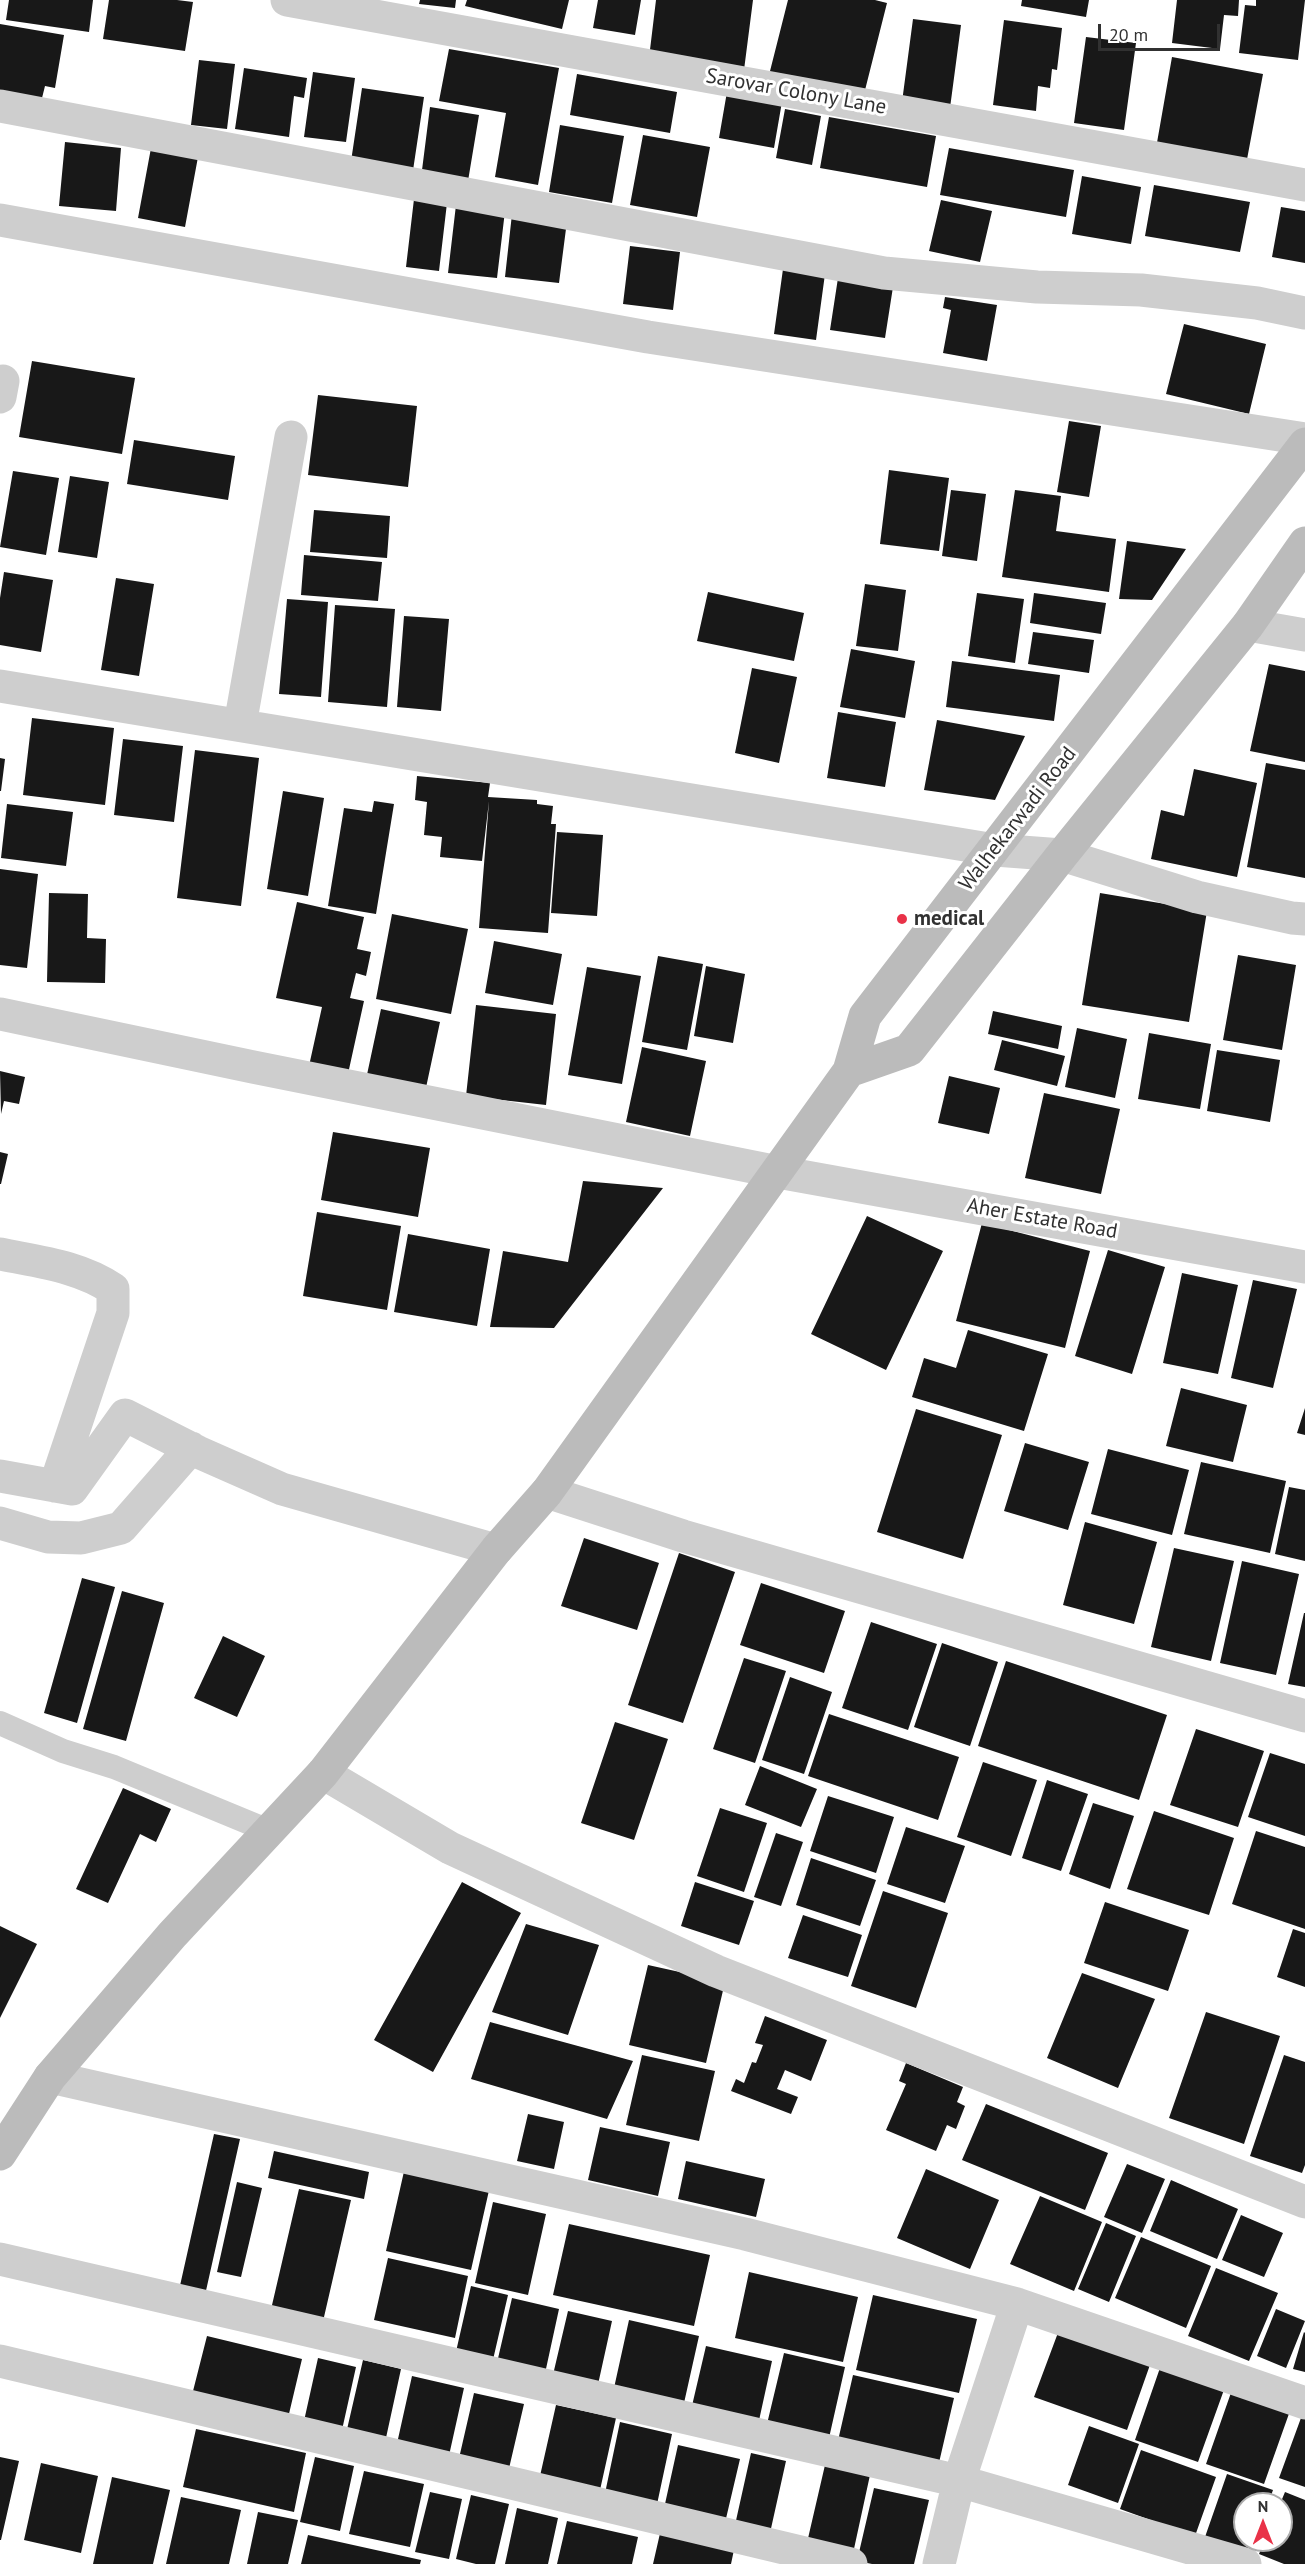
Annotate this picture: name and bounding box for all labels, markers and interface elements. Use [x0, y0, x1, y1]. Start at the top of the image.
scale bar [1101, 12, 1222, 50]
text: 20 m [1109, 23, 1148, 46]
street label: Sarovar Colony Lane [704, 64, 888, 120]
street label: Walhekarwadi Road [954, 742, 1082, 896]
place label: medical [914, 906, 984, 932]
marker: medical [895, 912, 909, 926]
street label: Aher Estate Road [965, 1193, 1119, 1245]
north arrow [1233, 2492, 1293, 2552]
text: N [1258, 2496, 1268, 2516]

